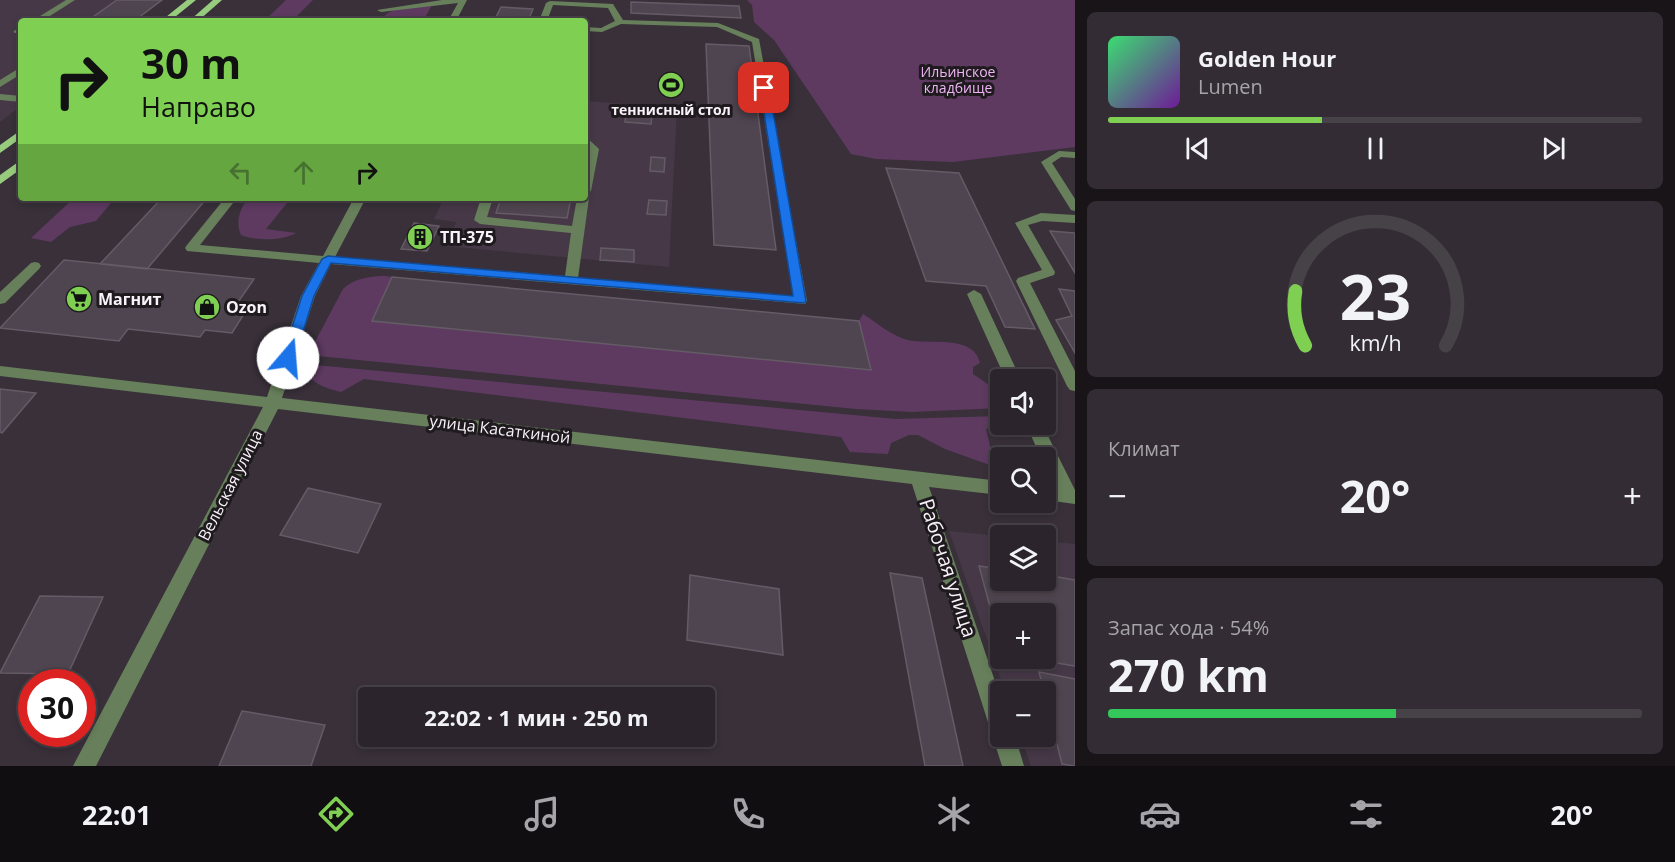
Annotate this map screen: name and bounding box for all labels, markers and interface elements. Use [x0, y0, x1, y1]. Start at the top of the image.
text: 30 m [141, 34, 241, 91]
icon: right [42, 42, 120, 120]
text: Golden Hour [1198, 43, 1336, 73]
pin [738, 62, 789, 113]
park label: Ильинское кладбище [921, 62, 996, 97]
sports icon: теннисный стол [656, 70, 686, 100]
icon: arrive [747, 71, 780, 104]
text: Lumen [1198, 73, 1263, 100]
text: Направо [141, 88, 256, 125]
place label: теннисный стол [611, 100, 731, 119]
icon: previous [1181, 132, 1214, 165]
icon: pause [1359, 132, 1392, 165]
icon: next [1537, 132, 1570, 165]
icon: left [224, 156, 257, 189]
icon: ahead [287, 156, 320, 189]
icon: right [350, 156, 383, 189]
building icon: ТП-375 [405, 222, 435, 252]
place label: ТП-375 [440, 226, 494, 248]
text: 23 [1339, 253, 1411, 338]
supermarket icon: Магнит [64, 284, 94, 314]
place label: Магнит [98, 288, 162, 310]
shop icon: Ozon [192, 292, 222, 322]
place label: Ozon [226, 296, 267, 318]
position arrow [256, 326, 320, 390]
text: km/h [1349, 328, 1401, 357]
map controls [990, 369, 1056, 747]
button: sound [990, 369, 1056, 435]
street label: улица Касаткиной [428, 409, 572, 449]
street label: Вельская улица [193, 426, 267, 544]
text: Климат [1108, 435, 1180, 462]
button: search [990, 447, 1056, 513]
text: 20° [1340, 465, 1410, 526]
text: − [1108, 473, 1127, 518]
text: + [1623, 473, 1642, 518]
street label: Рабочая улица [913, 495, 984, 641]
button: layers [990, 525, 1056, 591]
button: + [990, 603, 1056, 669]
text: Запас хода · 54% [1108, 614, 1269, 641]
text: 270 km [1108, 644, 1269, 705]
speed limit sign: 30 [18, 669, 96, 747]
button: − [990, 681, 1056, 747]
text: 22:02 · 1 мин · 250 m [424, 702, 649, 732]
icon: directions [315, 793, 357, 835]
icon: music [521, 793, 563, 835]
icon: phone [727, 793, 769, 835]
icon: climate [933, 793, 975, 835]
icon: car [1139, 793, 1181, 835]
icon: filters [1345, 793, 1387, 835]
text: 22:01 [82, 796, 151, 833]
text: 20° [1551, 796, 1593, 833]

